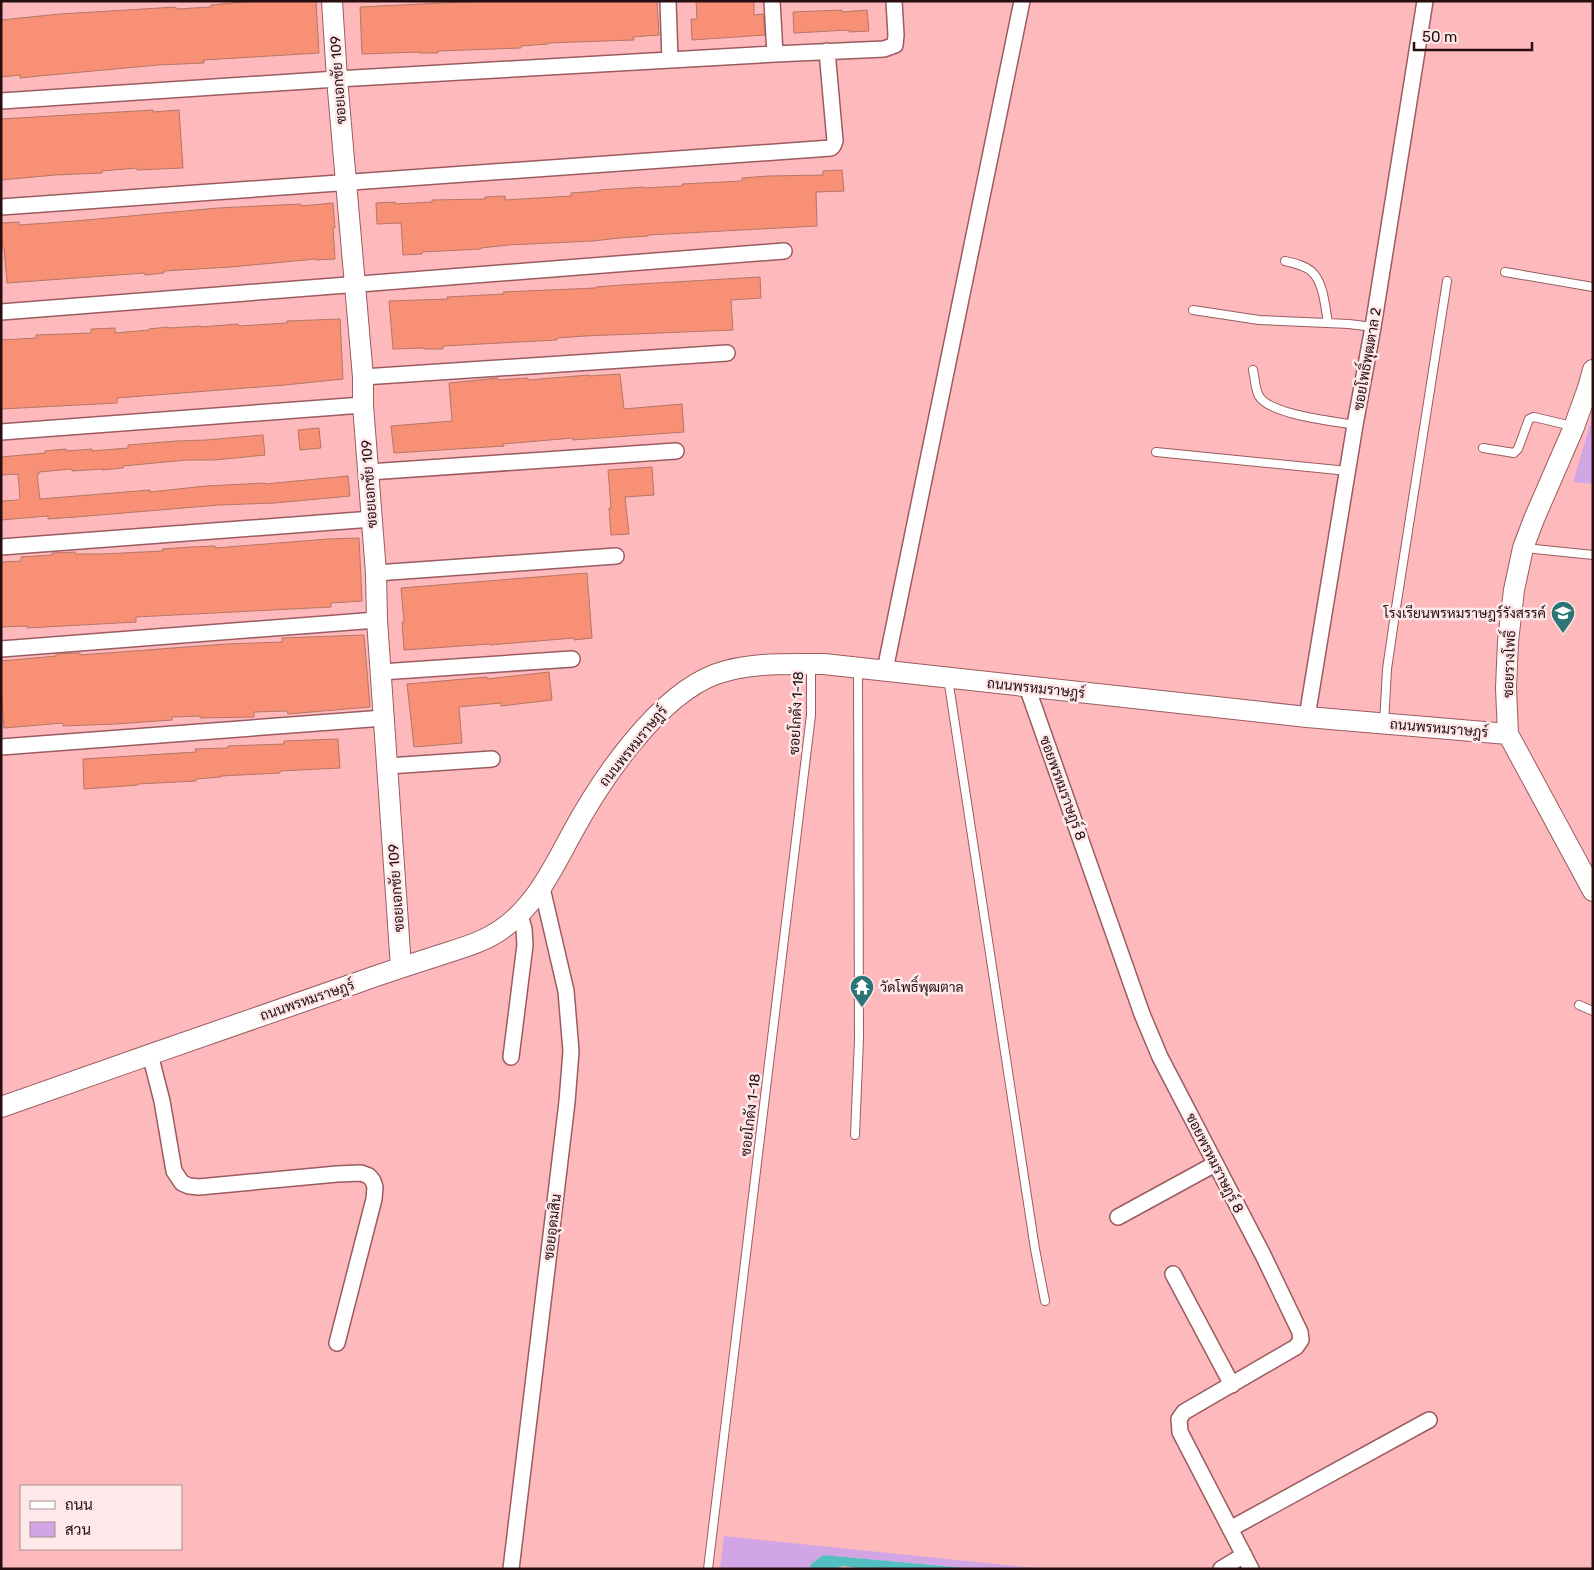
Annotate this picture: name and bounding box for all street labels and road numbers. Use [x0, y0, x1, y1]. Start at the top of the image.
street label: ซอยเอกชัย 109 [327, 35, 350, 125]
street label: ซอยโพธิ์พุฒตาล 2 [1346, 305, 1386, 412]
street label: ซอยเอกชัย 109 [358, 439, 381, 529]
street label: ซอยรางโพธิ์ [1495, 629, 1519, 698]
street label: ซอยโกดัง 1-18 [786, 671, 807, 755]
street label: ถนนพรหมราษฎร์ [986, 674, 1086, 702]
street label: ถนนพรหมราษฎร์ [595, 702, 671, 790]
street label: ถนนพรหมราษฎร์ [1389, 715, 1489, 741]
street label: ซอยพรหมราษฎร์ 8 [1036, 733, 1090, 843]
street label: ซอยเอกชัย 109 [385, 843, 408, 933]
street label: ถนนพรหมราษฎร์ [257, 975, 357, 1025]
street label: ซอยโกดัง 1-18 [737, 1073, 764, 1158]
street label: ซอยพรหมราษฎร์ 8 [1182, 1110, 1248, 1216]
street label: ซอยอุดมสิน [540, 1193, 566, 1261]

